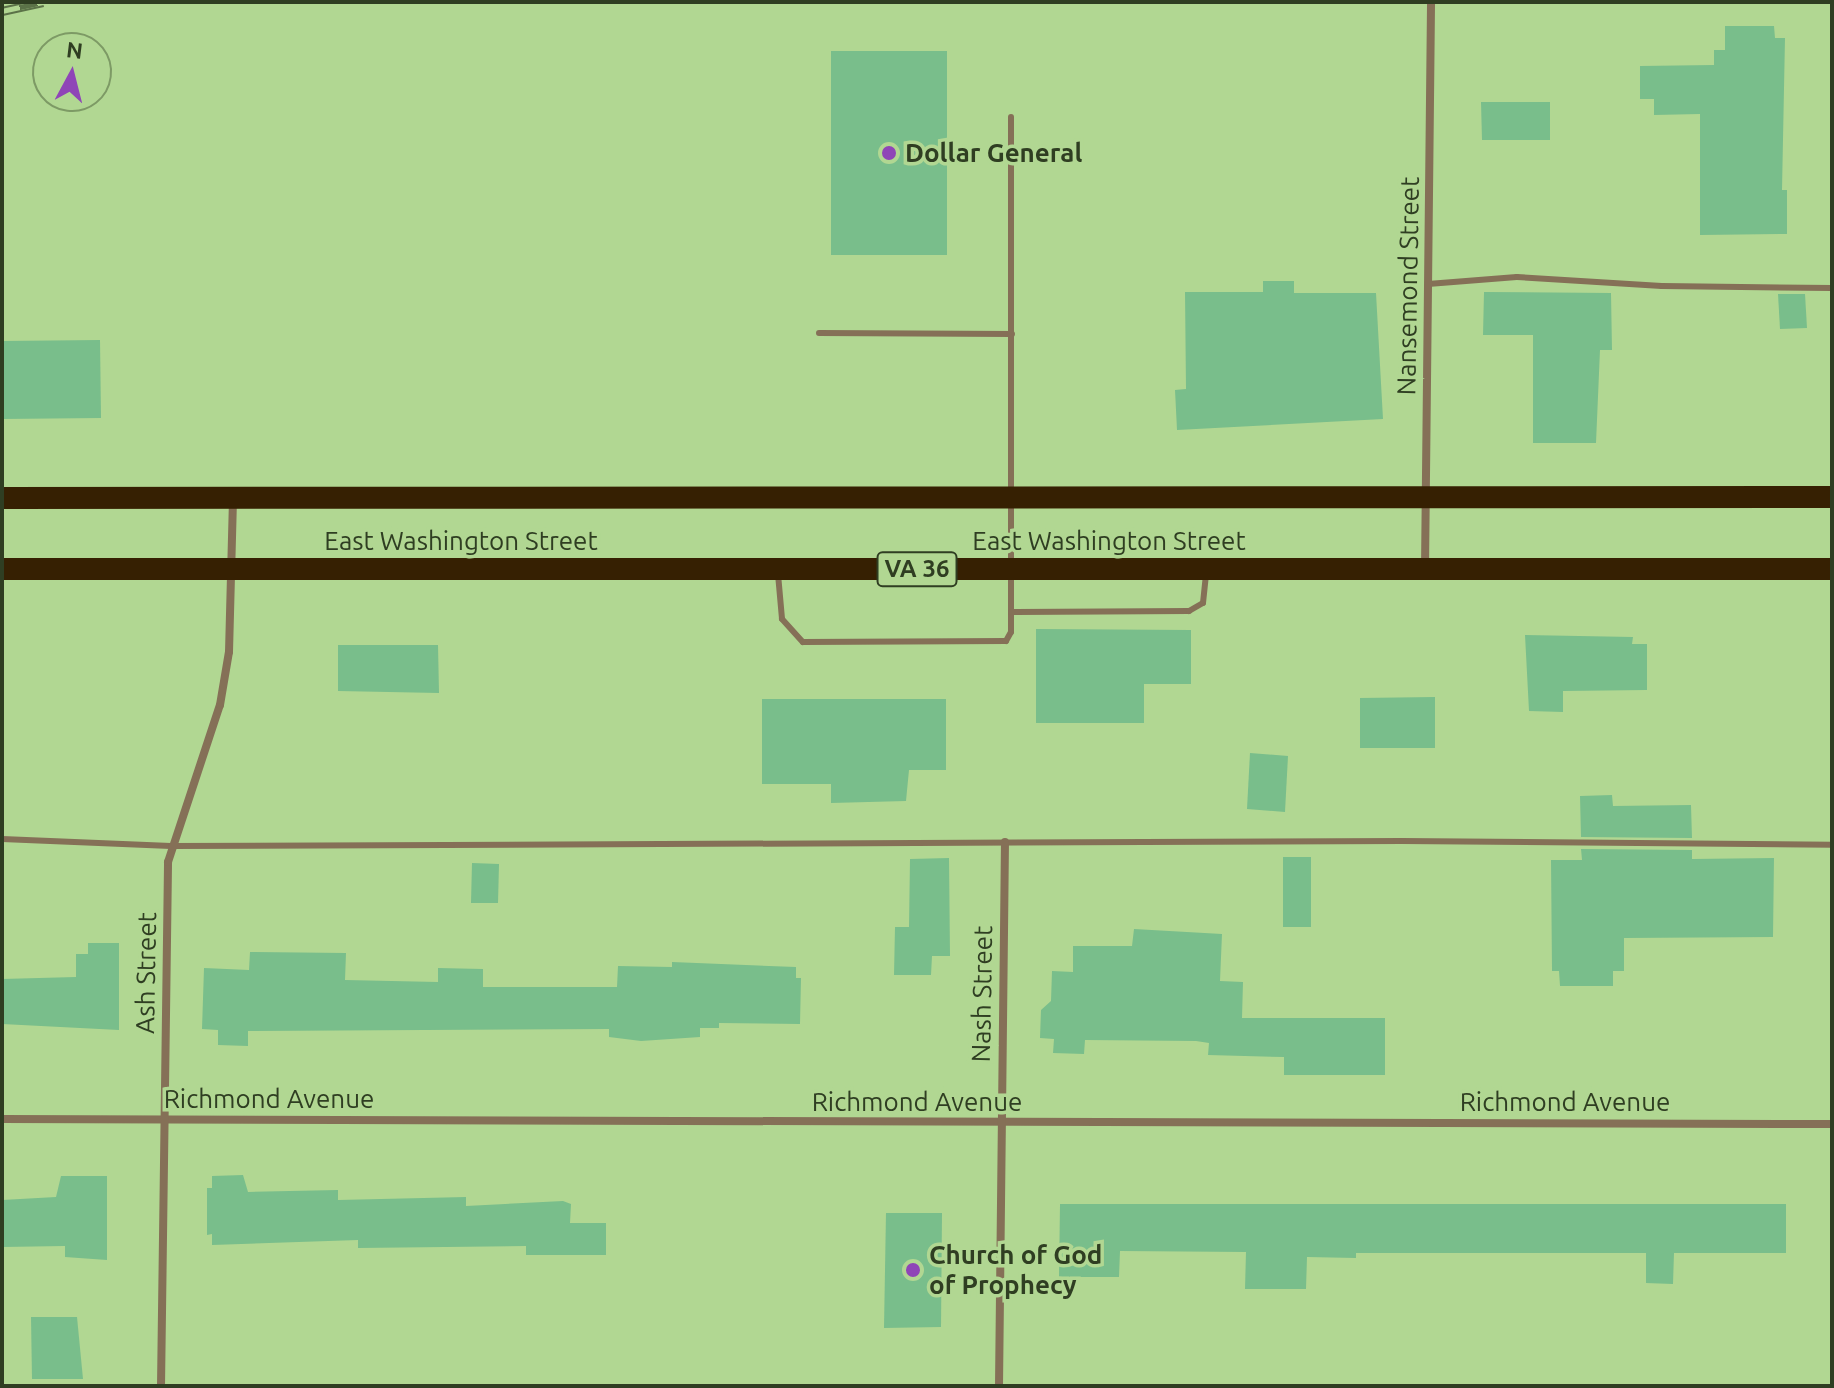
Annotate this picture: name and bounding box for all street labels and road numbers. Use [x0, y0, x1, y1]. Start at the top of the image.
street label: Nansemond Street [1390, 176, 1426, 396]
street label: East Washington Street [324, 525, 598, 557]
street label: East Washington Street [972, 525, 1246, 557]
road number: VA 36 [875, 549, 959, 589]
street label: Ash Street [129, 912, 163, 1034]
street label: Nash Street [965, 925, 999, 1063]
street label: Richmond Avenue [164, 1083, 374, 1115]
street label: Richmond Avenue [812, 1086, 1022, 1118]
street label: Richmond Avenue [1460, 1086, 1670, 1118]

